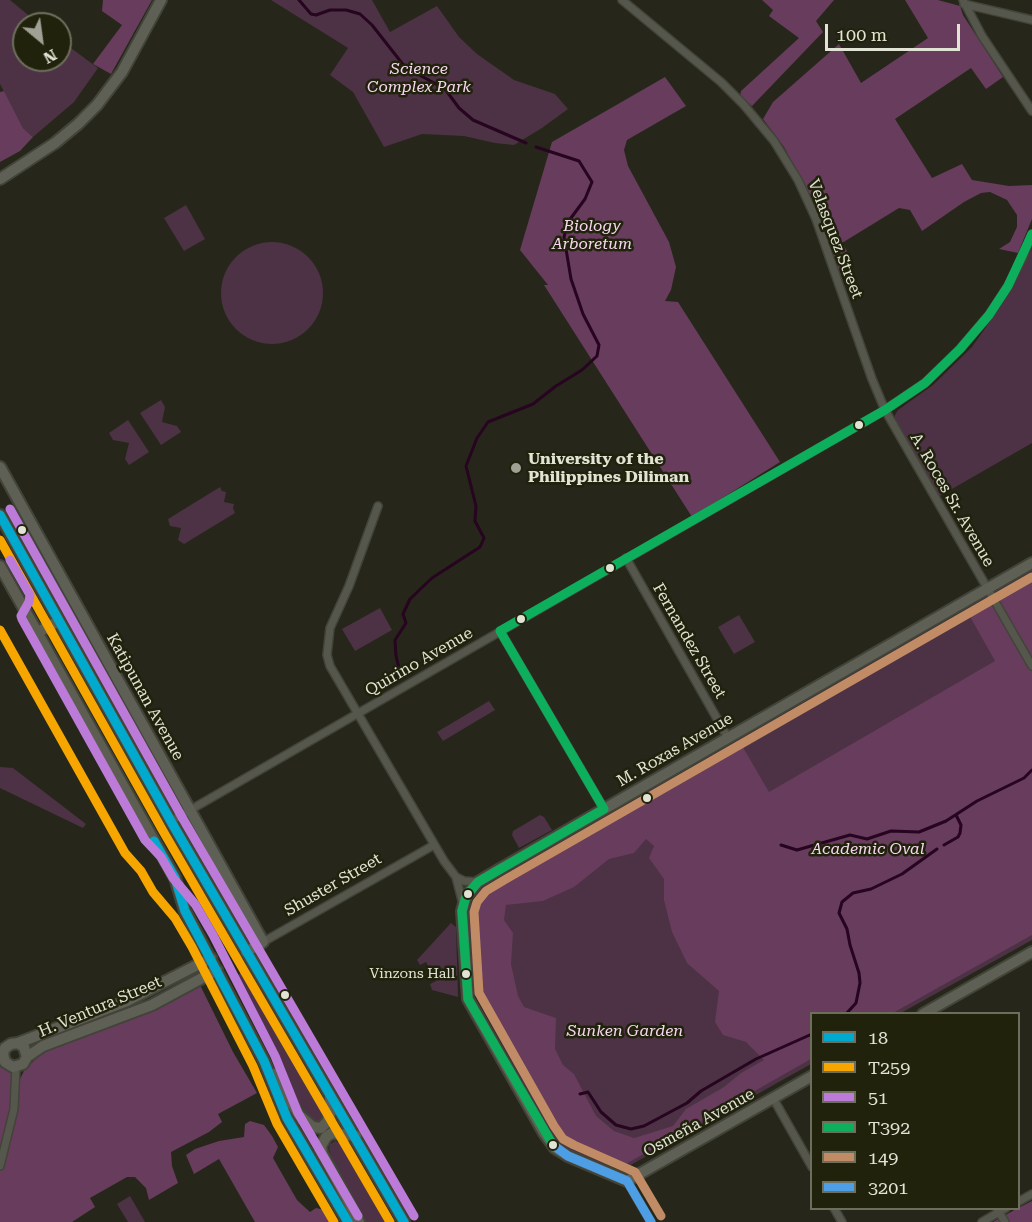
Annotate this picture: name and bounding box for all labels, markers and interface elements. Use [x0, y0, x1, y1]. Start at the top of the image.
north arrow [12, 12, 72, 72]
scale bar [828, 12, 963, 50]
text: 100 m [836, 24, 887, 45]
text: N [40, 45, 60, 68]
park label: Science Complex Park [367, 59, 471, 97]
street label: Velasquez Street [803, 177, 867, 301]
park label: Biology Arboretum [552, 216, 632, 254]
unlabelled marker [853, 419, 865, 431]
street label: A. Roces Sr. Avenue [906, 430, 998, 570]
place label: University of the Philippines Diliman [528, 449, 689, 487]
marker: University of the Philippines Diliman [509, 461, 523, 475]
unlabelled marker [16, 524, 28, 536]
unlabelled marker [604, 562, 616, 574]
street label: Fernandez Street [648, 580, 730, 702]
unlabelled marker [515, 613, 527, 625]
street label: Quirino Avenue [362, 623, 476, 701]
street label: Katipunan Avenue [102, 630, 188, 764]
street label: M. Roxas Avenue [614, 709, 736, 791]
unlabelled marker [641, 792, 653, 804]
park label: Academic Oval [812, 839, 924, 859]
street label: Shuster Street [281, 849, 385, 921]
unlabelled marker [462, 888, 474, 900]
place label: Vinzons Hall [370, 966, 455, 982]
marker: Vinzons Hall [460, 968, 472, 980]
street label: H. Ventura Street [36, 972, 164, 1042]
unlabelled marker [279, 989, 291, 1001]
legend [810, 1012, 1020, 1210]
park label: Sunken Garden [567, 1021, 683, 1041]
text: 18 [868, 1027, 888, 1048]
text: T259 [868, 1057, 910, 1078]
street label: Osmeña Avenue [640, 1085, 758, 1161]
text: 51 [868, 1087, 888, 1108]
text: T392 [868, 1117, 910, 1138]
unlabelled marker [547, 1139, 559, 1151]
text: 149 [868, 1147, 898, 1168]
text: 3201 [868, 1177, 908, 1198]

